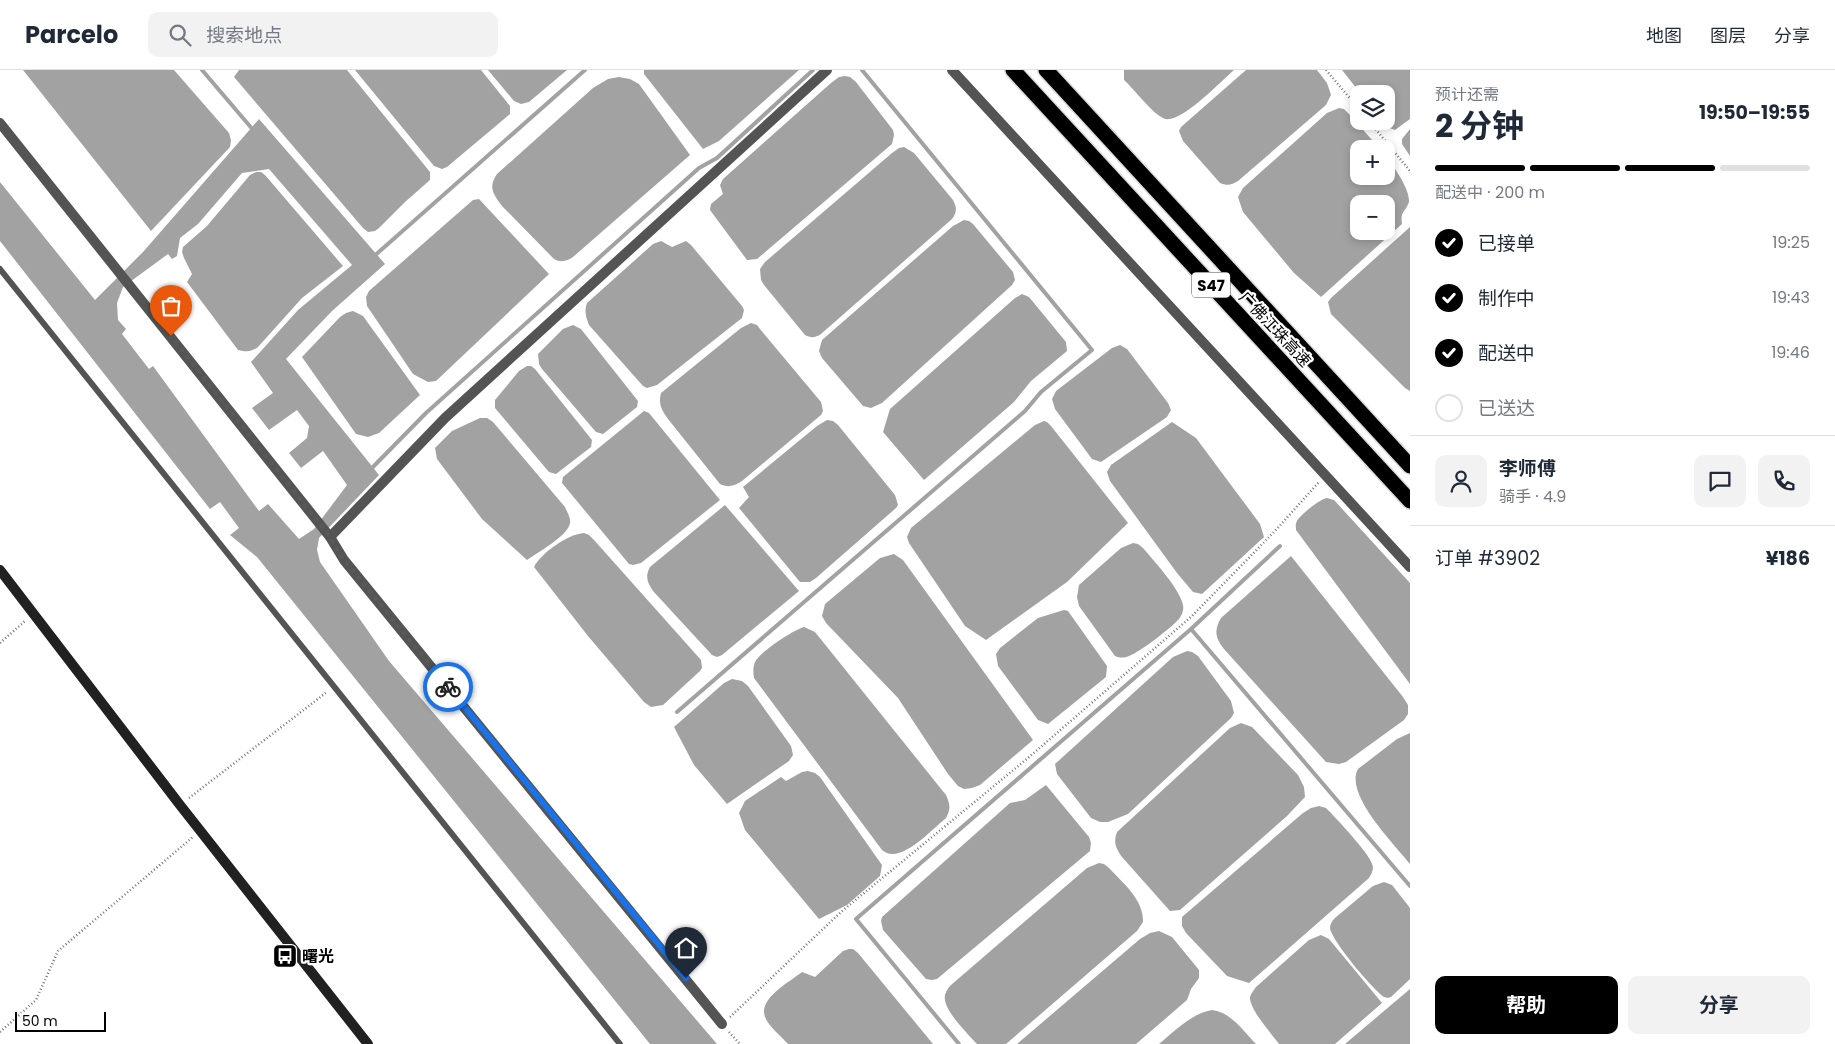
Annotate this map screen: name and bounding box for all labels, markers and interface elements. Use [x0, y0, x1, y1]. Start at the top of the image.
search box [148, 12, 498, 57]
text: Parcelo [25, 18, 118, 51]
icon: search [166, 21, 194, 49]
text: 搜索地点 [206, 22, 282, 49]
text: 地图 [1646, 23, 1682, 48]
text: 图层 [1710, 23, 1746, 48]
text: 分享 [1774, 23, 1810, 48]
text: 预计还需 [1435, 83, 1499, 106]
map controls [1350, 85, 1395, 240]
button: layers [1350, 85, 1395, 130]
text: 19:50–19:55 [1699, 99, 1810, 126]
text: 2 分钟 [1435, 103, 1524, 148]
button: + [1350, 140, 1395, 185]
text: 配送中 · 200 m [1435, 181, 1545, 204]
button: − [1350, 195, 1395, 240]
icon: check [1435, 229, 1463, 257]
text: 已接单 [1478, 230, 1535, 257]
text: 19:25 [1772, 231, 1810, 254]
road number: S47 [1192, 272, 1230, 298]
icon: check [1435, 284, 1463, 312]
pin [150, 285, 192, 336]
text: 制作中 [1478, 285, 1535, 312]
street label: 广佛江珠高速 [1234, 286, 1316, 372]
text: 19:43 [1772, 286, 1810, 309]
icon: bag [157, 292, 185, 320]
icon: check [1435, 339, 1463, 367]
text: 配送中 [1478, 340, 1535, 367]
text: 19:46 [1771, 341, 1810, 364]
text: 已送达 [1478, 395, 1535, 422]
button: person [1435, 455, 1487, 507]
text: 李师傅 [1499, 455, 1556, 482]
button: chat [1694, 455, 1746, 507]
button: phone [1758, 455, 1810, 507]
text: 骑手 · 4.9 [1499, 485, 1566, 508]
text: 订单 #3902 [1435, 545, 1540, 572]
text: ¥186 [1766, 545, 1810, 572]
courier [423, 662, 473, 712]
icon: bike [434, 673, 462, 701]
pin [665, 927, 707, 978]
icon: home [672, 934, 700, 962]
bus stop icon: 曙光 [272, 943, 298, 969]
place label: 曙光 [302, 945, 334, 968]
button: 帮助 [1435, 976, 1618, 1034]
button: 分享 [1628, 976, 1810, 1034]
scale bar [15, 1009, 106, 1032]
text: 50 m [22, 1011, 58, 1031]

